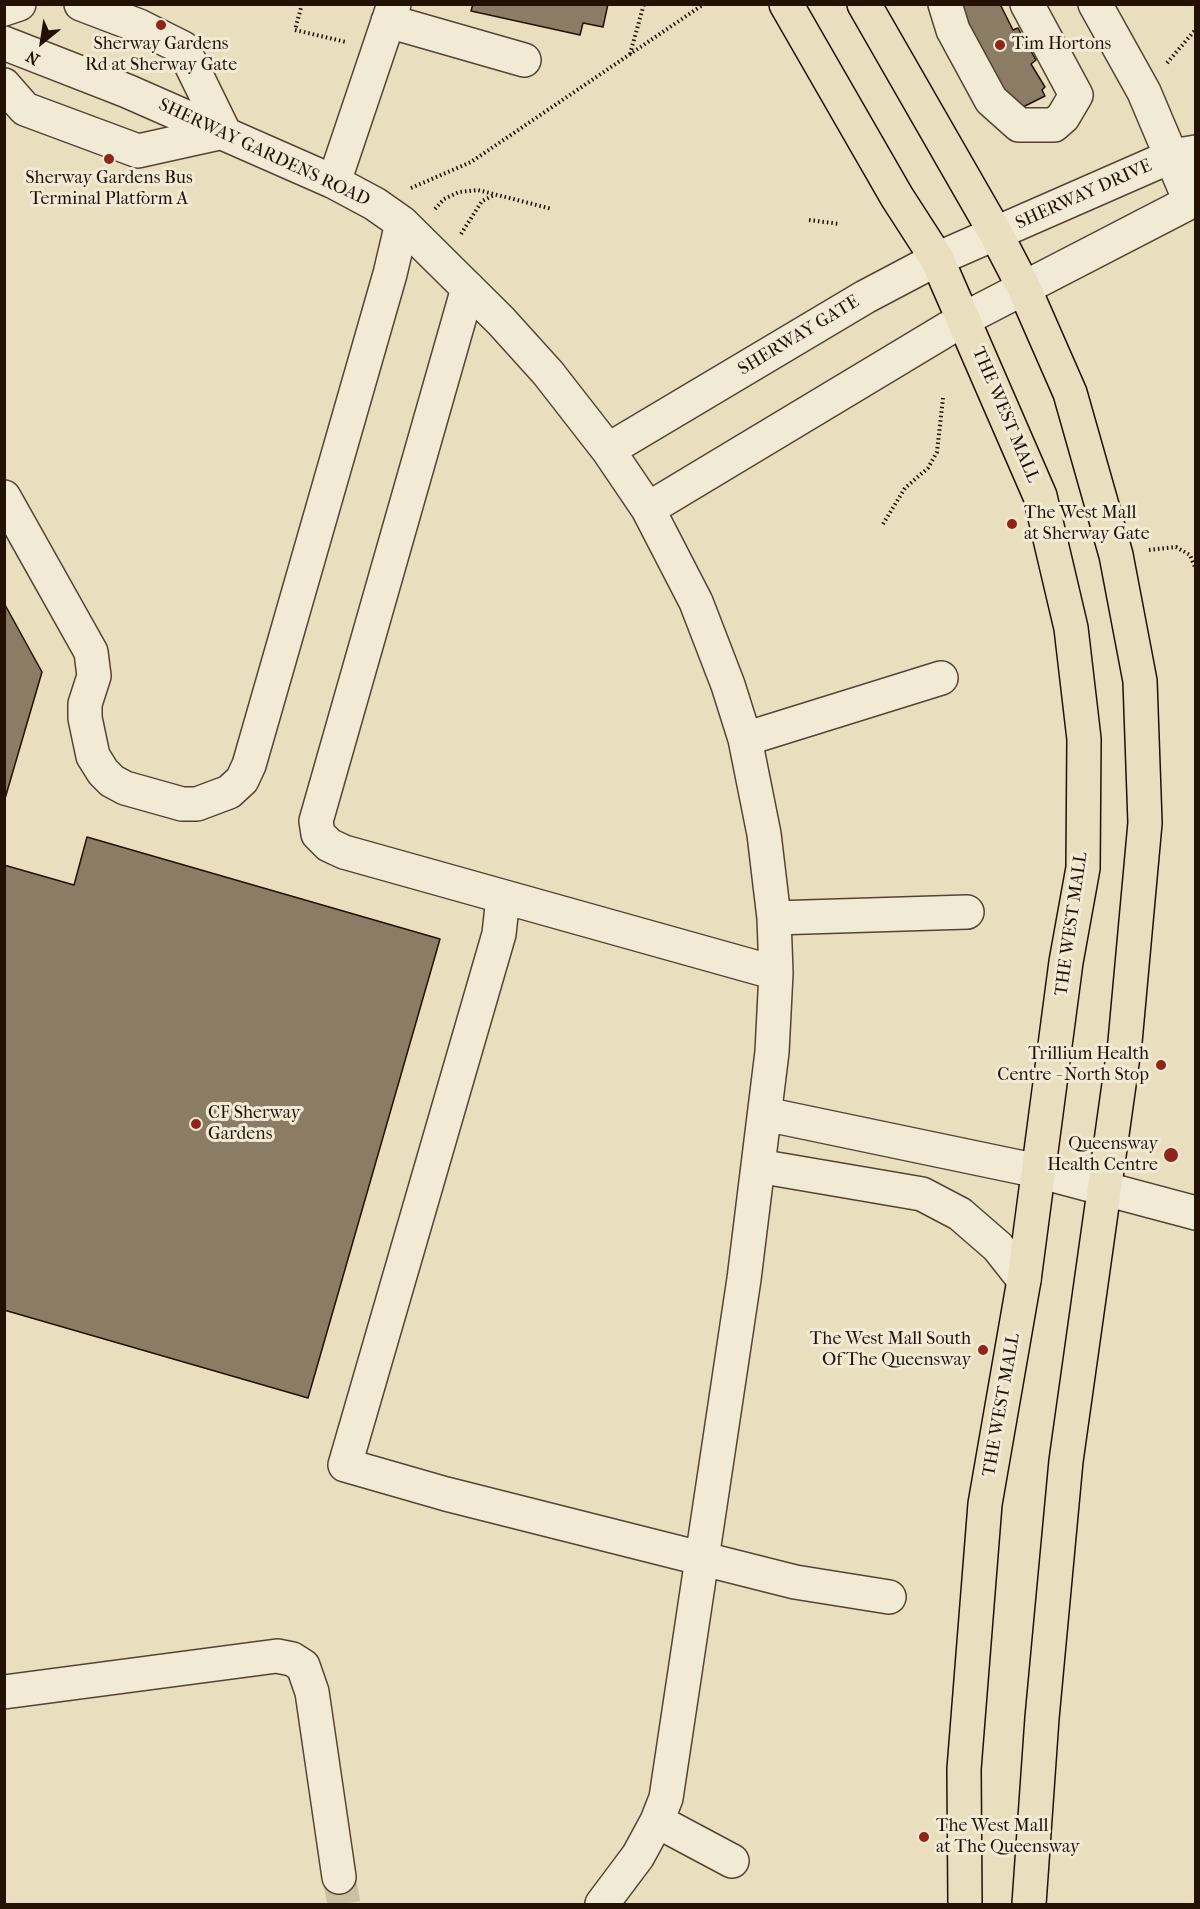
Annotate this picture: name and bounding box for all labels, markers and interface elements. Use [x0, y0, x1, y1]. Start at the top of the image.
north arrow [12, 12, 72, 72]
marker: Sherway Gardens Rd at Sherway Gate [154, 18, 168, 32]
place label: Sherway Gardens Rd at Sherway Gate [85, 34, 237, 76]
place label: Tim Hortons [1012, 34, 1111, 56]
marker: Tim Hortons [993, 38, 1007, 52]
text: N [23, 47, 43, 69]
street label: SHERWAY GARDENS ROAD [155, 94, 373, 212]
marker: Sherway Gardens Bus Terminal Platform A [102, 152, 116, 166]
street label: SHERWAY DRIVE [1013, 155, 1155, 235]
place label: Sherway Gardens Bus Terminal Platform A [25, 168, 193, 210]
street label: SHERWAY GATE [735, 291, 863, 381]
street label: THE WEST MALL [967, 344, 1043, 486]
place label: The West Mall at Sherway Gate [1024, 503, 1150, 546]
marker: The West Mall at Sherway Gate [1005, 517, 1019, 531]
street label: THE WEST MALL [1051, 851, 1093, 997]
place label: Trillium Health Centre - North Stop [997, 1044, 1149, 1086]
marker: Trillium Health Centre - North Stop [1154, 1058, 1168, 1072]
place label: CF Sherway Gardens [208, 1103, 300, 1146]
marker: CF Sherway Gardens [189, 1117, 203, 1131]
place label: Queensway Health Centre [1047, 1134, 1158, 1176]
marker: Queensway Health Centre [1162, 1146, 1180, 1164]
place label: The West Mall South Of The Queensway [810, 1329, 971, 1372]
street label: THE WEST MALL [979, 1332, 1025, 1478]
marker: The West Mall South Of The Queensway [976, 1343, 990, 1357]
place label: The West Mall at The Queensway [936, 1816, 1080, 1858]
marker: The West Mall at The Queensway [917, 1830, 931, 1844]

